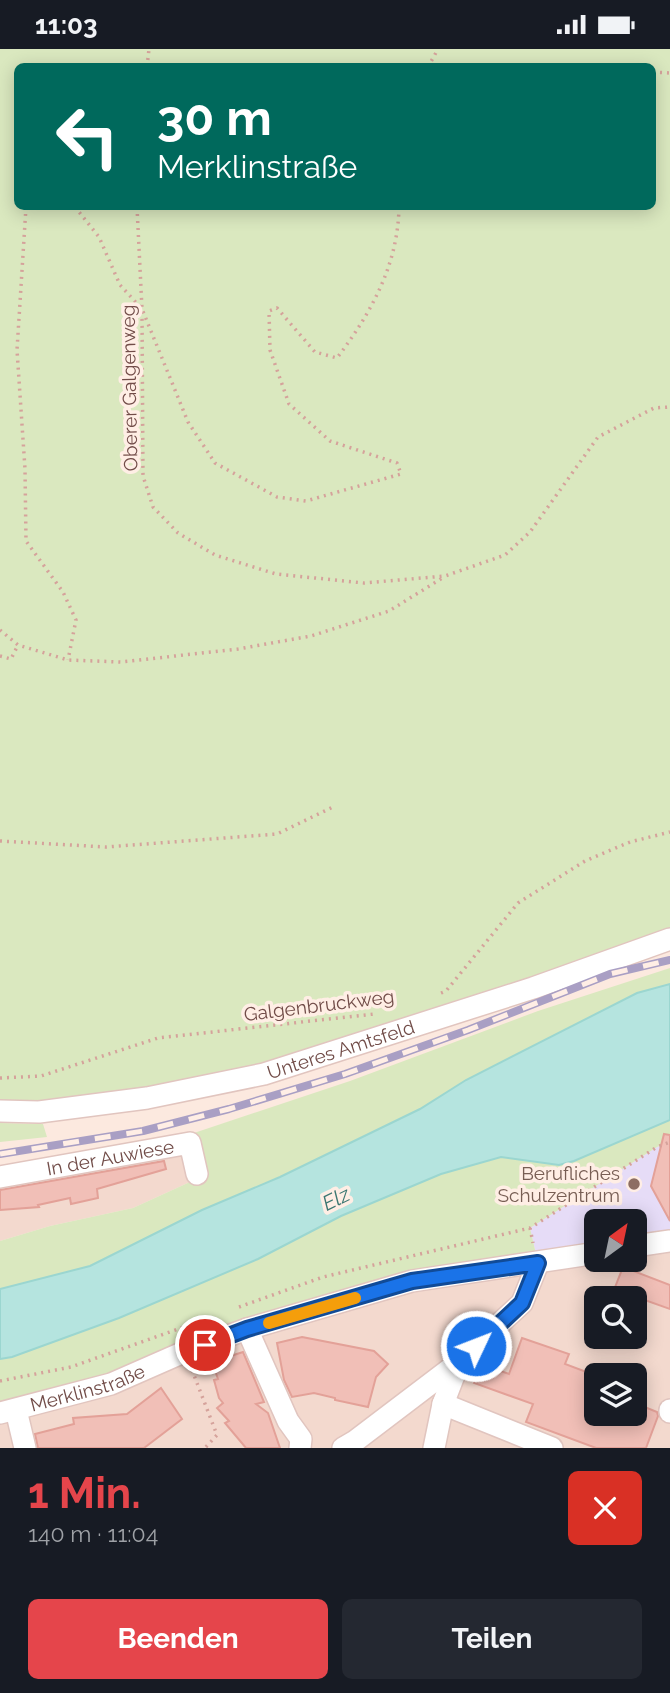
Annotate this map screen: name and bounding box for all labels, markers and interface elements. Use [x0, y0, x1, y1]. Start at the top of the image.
text: 11:03 [35, 10, 98, 40]
text: 30 m [157, 89, 272, 146]
icon: left [42, 91, 133, 182]
text: Merklinstraße [157, 148, 357, 185]
street label: Oberer Galgenweg [117, 305, 141, 471]
street label: Galgenbruckweg [243, 985, 395, 1025]
street label: Unteres Amtsfeld [264, 1016, 417, 1083]
street label: In der Auwiese [45, 1135, 176, 1179]
place label: Berufliches Schulzentrum [497, 1162, 620, 1206]
marker: Berufliches Schulzentrum [626, 1176, 642, 1192]
water label: Elz [318, 1181, 355, 1216]
north arrow [584, 1209, 648, 1272]
map controls [584, 1209, 647, 1426]
button: search [584, 1286, 647, 1349]
position arrow [439, 1309, 513, 1383]
pin [175, 1315, 235, 1375]
icon: arrive [186, 1326, 224, 1364]
street label: Merklinstraße [28, 1360, 148, 1416]
button: layers [584, 1363, 647, 1426]
text: 1 Min. [28, 1469, 141, 1518]
button: close [568, 1471, 642, 1545]
text: 140 m · 11:04 [28, 1520, 158, 1547]
button: Beenden [28, 1599, 328, 1679]
button: Teilen [342, 1599, 642, 1679]

